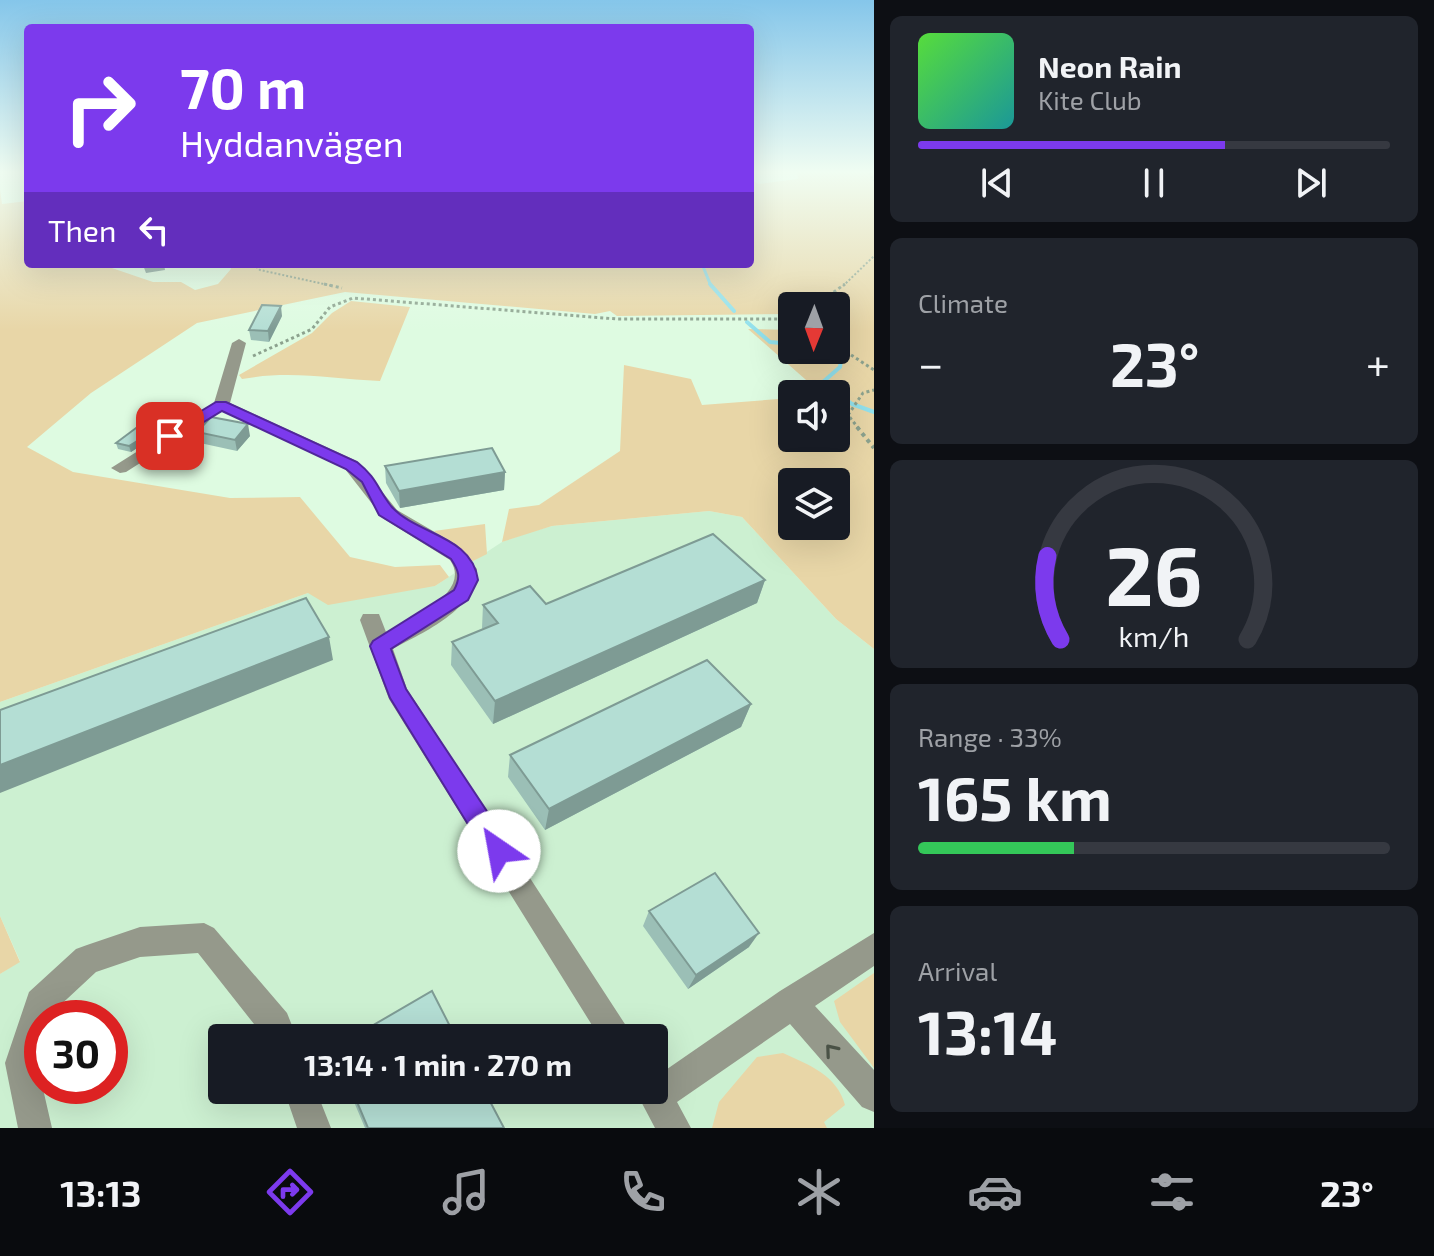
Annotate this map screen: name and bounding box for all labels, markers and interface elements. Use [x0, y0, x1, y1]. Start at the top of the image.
text: Neon Rain [1038, 48, 1182, 84]
text: 70 m [180, 53, 306, 120]
icon: right [48, 56, 152, 160]
text: Kite Club [1038, 84, 1142, 115]
text: Hyddanvägen [180, 121, 404, 164]
icon: previous [975, 161, 1019, 205]
icon: pause [1132, 161, 1176, 205]
icon: next [1289, 161, 1333, 205]
icon: left [132, 208, 176, 252]
text: Then [48, 212, 116, 248]
text: Climate [918, 287, 1008, 318]
north arrow [778, 292, 850, 364]
map controls [778, 292, 850, 540]
text: 23° [1110, 327, 1200, 399]
text: − [918, 336, 944, 389]
text: + [1366, 336, 1390, 389]
button: sound [778, 380, 850, 452]
pin [136, 402, 204, 470]
icon: arrive [148, 414, 192, 458]
button: layers [778, 468, 850, 540]
text: 26 [1105, 523, 1203, 623]
text: km/h [1119, 618, 1189, 653]
text: Range · 33% [918, 721, 1062, 752]
text: 165 km [918, 761, 1112, 833]
position arrow [457, 809, 541, 893]
text: Arrival [918, 955, 997, 986]
text: 13:14 [918, 995, 1058, 1067]
speed limit sign: 30 [24, 1000, 128, 1104]
one-way arrow [826, 1044, 841, 1059]
text: 13:14 · 1 min · 270 m [304, 1046, 572, 1082]
icon: directions [262, 1164, 318, 1220]
icon: music [438, 1164, 494, 1220]
icon: phone [615, 1164, 671, 1220]
icon: climate [791, 1164, 847, 1220]
icon: car [967, 1164, 1023, 1220]
icon: filters [1144, 1164, 1200, 1220]
text: 13:13 [60, 1171, 141, 1214]
text: 23° [1320, 1171, 1374, 1214]

